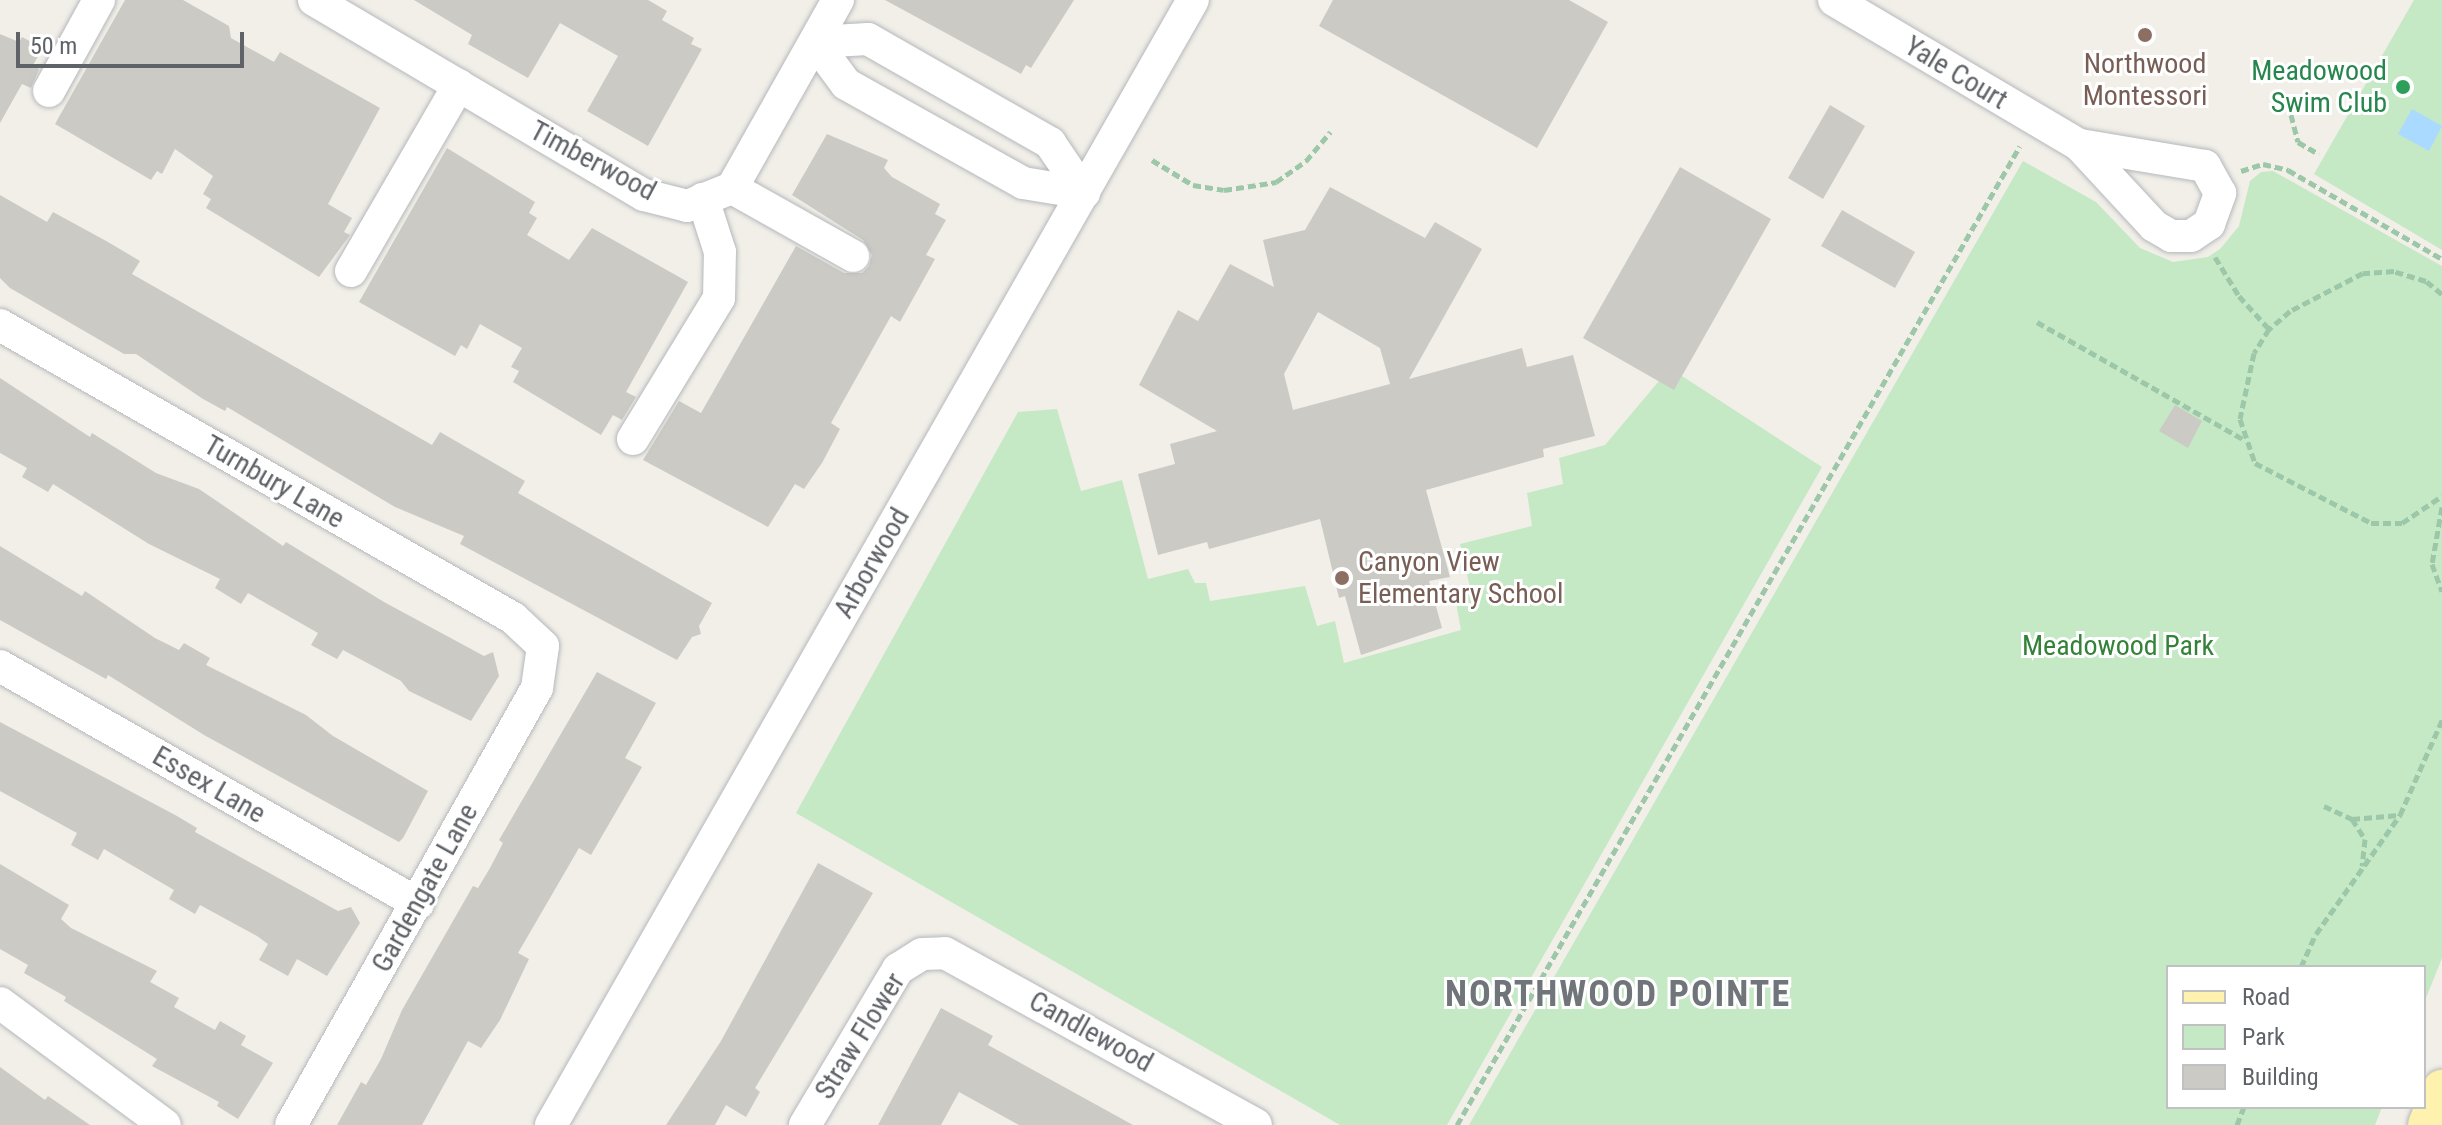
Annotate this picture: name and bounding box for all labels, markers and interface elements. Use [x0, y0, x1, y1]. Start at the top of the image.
scale bar [20, 16, 248, 66]
marker: Northwood Montessori [2136, 26, 2154, 44]
street label: Yale Court [1898, 29, 2014, 117]
text: 50 m [30, 32, 77, 60]
place label: Northwood Montessori [2083, 47, 2207, 113]
place label: Meadowood Swim Club [2251, 54, 2387, 120]
marker: Meadowood Swim Club [2394, 78, 2412, 96]
street label: Timberwood [524, 114, 662, 208]
street label: Turnbury Lane [198, 428, 350, 536]
street label: Arborwood [827, 502, 917, 624]
place label: Canyon View Elementary School [1358, 545, 1563, 611]
marker: Canyon View Elementary School [1333, 569, 1351, 587]
park label: Meadowood Park [2022, 629, 2214, 663]
street label: Essex Lane [147, 739, 271, 831]
street label: Gardengate Lane [365, 798, 485, 978]
legend [2166, 965, 2426, 1109]
street label: Straw Flower [808, 967, 912, 1105]
district label: NORTHWOOD POINTE [1445, 973, 1791, 1017]
text: Road [2242, 983, 2290, 1011]
street label: Candlewood [1023, 984, 1159, 1080]
text: Park [2242, 1023, 2285, 1051]
text: Building [2242, 1063, 2319, 1091]

